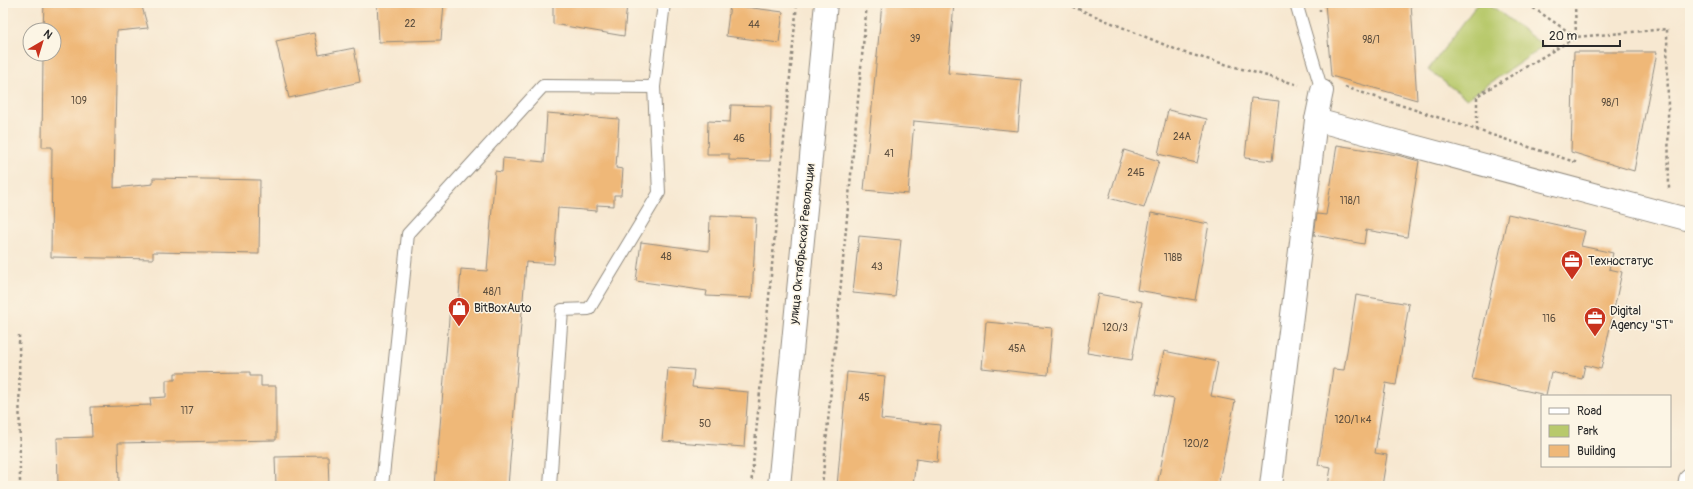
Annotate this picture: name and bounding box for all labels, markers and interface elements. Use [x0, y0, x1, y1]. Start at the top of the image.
house number: 22 [404, 18, 416, 30]
house number: 44 [748, 19, 760, 31]
north arrow [22, 22, 62, 62]
scale bar [1543, 22, 1620, 48]
text: N [41, 27, 55, 42]
text: 20 m [1549, 29, 1578, 44]
house number: 39 [910, 33, 920, 45]
house number: 98/1 [1362, 34, 1380, 46]
house number: 109 [71, 95, 87, 107]
house number: 98/1 [1601, 97, 1619, 109]
house number: 24А [1173, 131, 1191, 143]
house number: 46 [733, 133, 745, 145]
house number: 41 [884, 148, 894, 160]
street label: улица Октябрьской Революции [787, 162, 818, 326]
house number: 24Б [1127, 167, 1145, 179]
house number: 118/1 [1340, 195, 1360, 207]
office icon: Техностатус [1559, 248, 1585, 281]
house number: 48 [661, 251, 671, 263]
house number: 118В [1164, 252, 1183, 264]
place label: Техностатус [1588, 254, 1654, 269]
house number: 43 [871, 261, 883, 273]
house number: 48/1 [483, 286, 501, 298]
shop icon: BitBoxAuto [446, 295, 472, 328]
place label: BitBoxAuto [474, 301, 532, 316]
place label: Digital Agency "ST" [1610, 304, 1674, 333]
office icon: Digital Agency "ST" [1582, 305, 1608, 338]
house number: 116 [1542, 313, 1556, 325]
house number: 120/3 [1102, 322, 1128, 334]
house number: 45А [1008, 343, 1026, 355]
house number: 45 [858, 392, 870, 404]
legend [1541, 395, 1671, 467]
text: Road [1577, 404, 1602, 419]
house number: 117 [180, 405, 194, 417]
house number: 120/1 к4 [1335, 414, 1372, 426]
house number: 50 [699, 418, 711, 430]
text: Park [1577, 424, 1598, 439]
house number: 120/2 [1183, 438, 1209, 450]
text: Building [1577, 444, 1616, 459]

